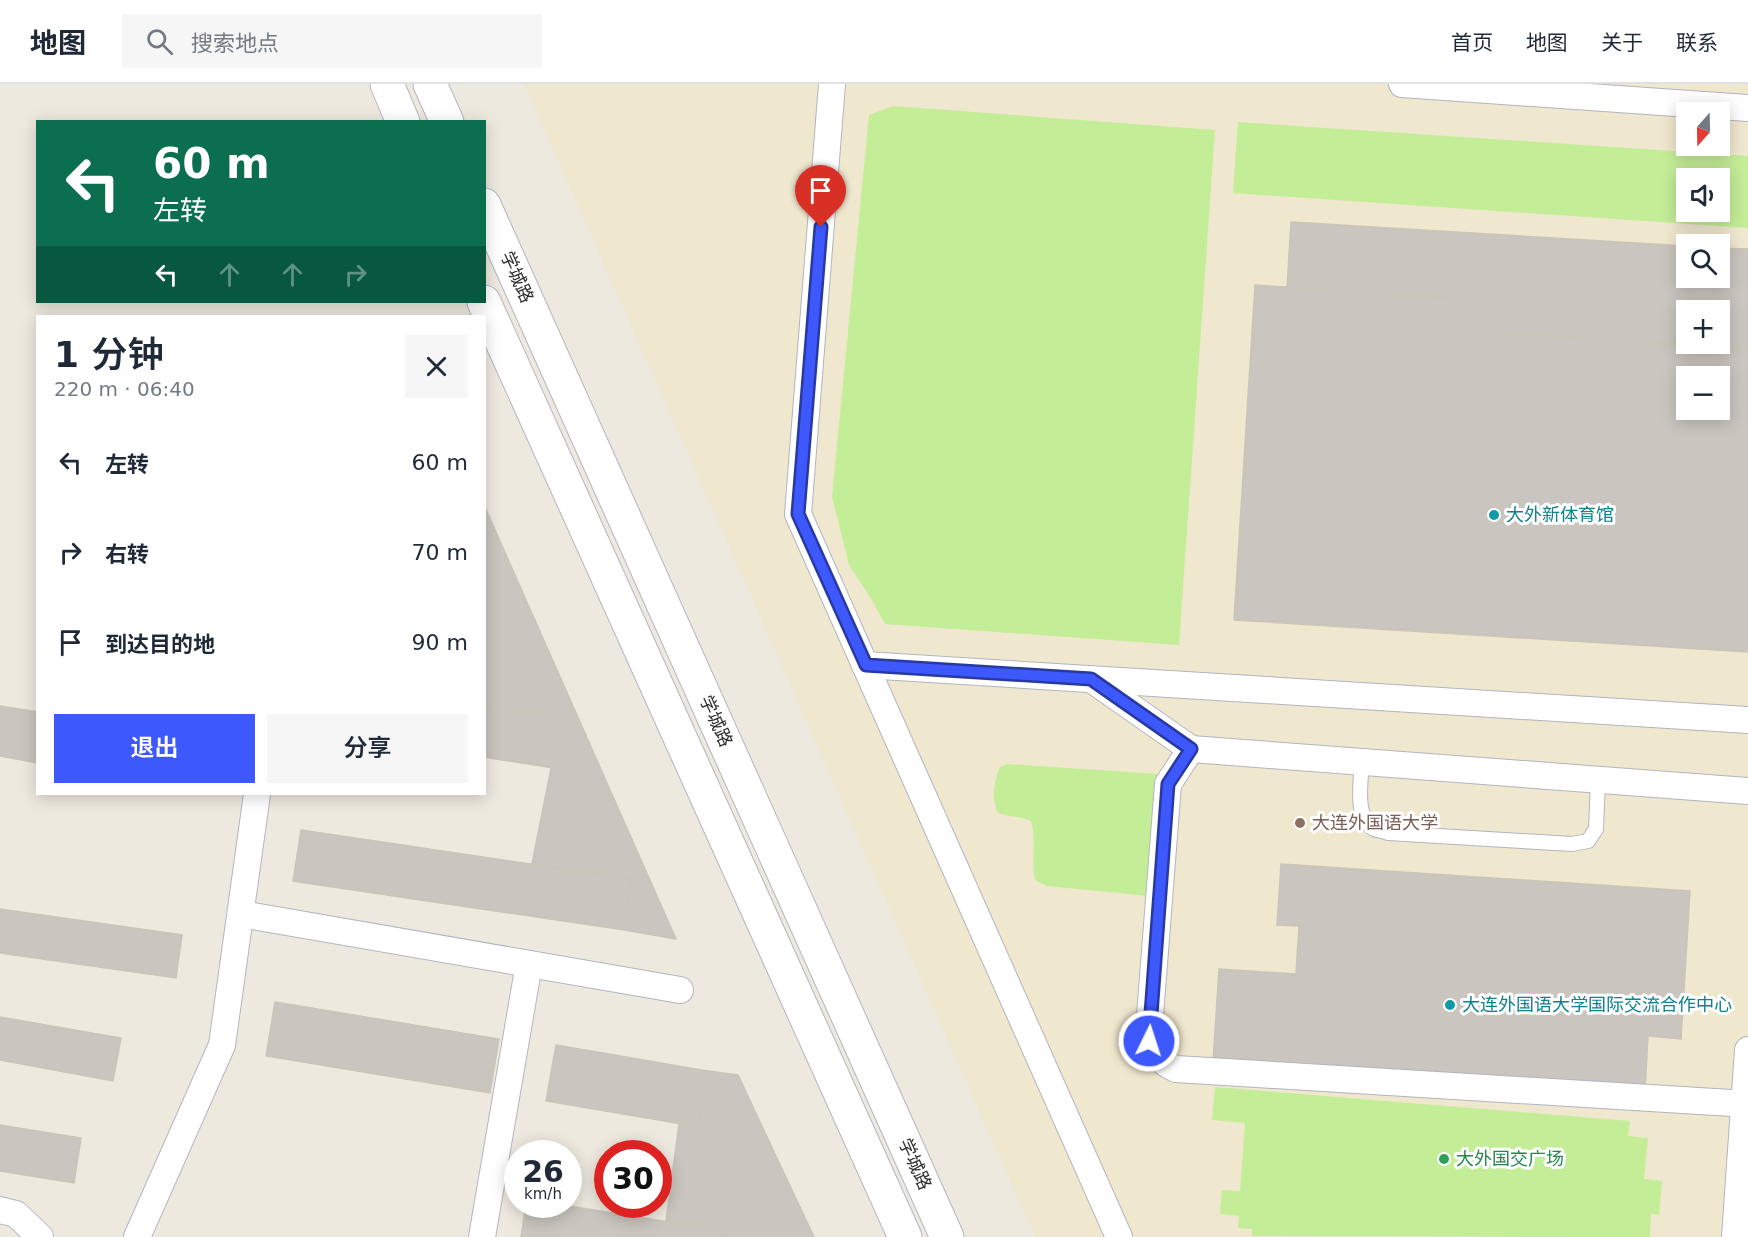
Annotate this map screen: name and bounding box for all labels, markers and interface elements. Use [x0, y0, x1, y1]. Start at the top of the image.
search box [122, 14, 542, 68]
icon: search [143, 25, 176, 58]
text: 地图 [30, 27, 86, 60]
text: 搜索地点 [191, 31, 279, 56]
text: 首页 [1451, 31, 1493, 55]
text: 地图 [1526, 31, 1568, 55]
text: 关于 [1601, 31, 1643, 55]
text: 联系 [1676, 31, 1718, 55]
north arrow [1676, 102, 1730, 156]
map controls [1676, 102, 1730, 420]
text: 60 m [153, 139, 270, 188]
icon: left [54, 144, 132, 222]
pin [795, 165, 846, 227]
button: sound [1676, 168, 1730, 222]
icon: arrive [804, 174, 837, 207]
text: 左转 [153, 195, 207, 226]
button: search [1676, 234, 1730, 288]
street label: 学城路 [497, 248, 538, 306]
icon: left [150, 258, 183, 291]
icon: ahead [213, 258, 246, 291]
icon: ahead [276, 258, 309, 291]
icon: right [339, 258, 372, 291]
button: + [1676, 300, 1730, 354]
text: 1 分钟 [54, 334, 164, 375]
button: close [405, 335, 468, 398]
button: − [1676, 366, 1730, 420]
text: 220 m · 06:40 [54, 377, 195, 401]
icon: left [54, 446, 87, 479]
text: 60 m [412, 450, 468, 475]
text: 左转 [105, 452, 149, 477]
place label: 大外新体育馆 [1506, 504, 1614, 525]
marker: 大外新体育馆 [1487, 508, 1501, 522]
icon: right [54, 536, 87, 569]
text: 70 m [412, 540, 468, 565]
text: 右转 [105, 542, 149, 567]
icon: arrive [54, 626, 87, 659]
text: 90 m [412, 630, 468, 655]
text: 到达目的地 [105, 632, 215, 657]
street label: 学城路 [696, 692, 737, 750]
button: 退出 [54, 714, 255, 783]
button: 分享 [267, 714, 468, 783]
place label: 大连外国语大学 [1312, 812, 1438, 833]
marker: 大连外国语大学 [1293, 816, 1307, 830]
place label: 大连外国语大学国际交流合作中心 [1462, 994, 1732, 1015]
marker: 大连外国语大学国际交流合作中心 [1443, 998, 1457, 1012]
position arrow [1117, 1009, 1181, 1073]
street label: 学城路 [895, 1135, 936, 1193]
speed limit sign: 30 [594, 1140, 672, 1218]
place label: 大外国交广场 [1456, 1148, 1564, 1169]
marker: 大外国交广场 [1437, 1152, 1451, 1166]
text: 26 [522, 1154, 564, 1189]
text: km/h [524, 1185, 562, 1203]

